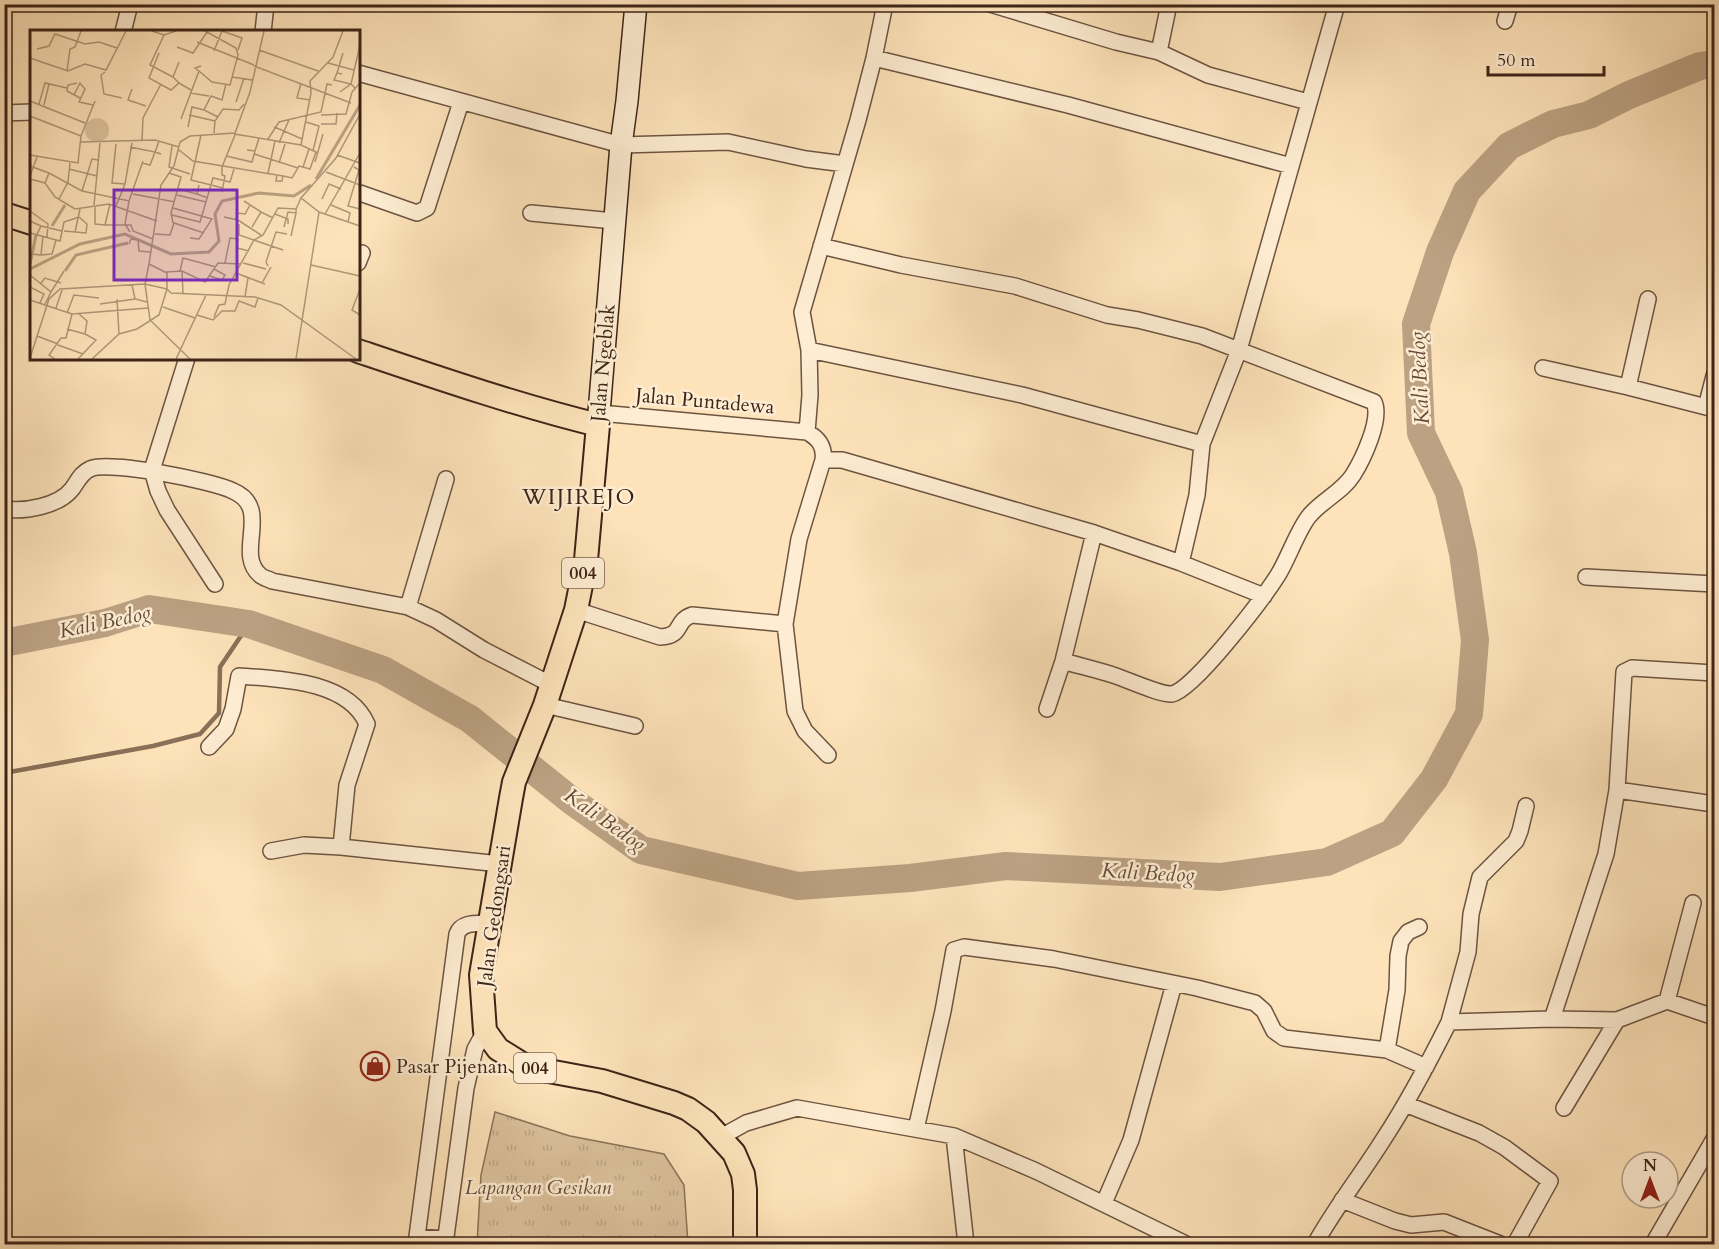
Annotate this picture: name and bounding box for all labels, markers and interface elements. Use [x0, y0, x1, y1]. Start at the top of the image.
inset map [30, 30, 360, 360]
scale bar [1488, 39, 1604, 77]
text: 50 m [1497, 48, 1536, 73]
street label: Jalan Ngeblak [584, 303, 622, 426]
water label: Kali Bedog [1403, 330, 1437, 425]
street label: Jalan Puntadewa [631, 381, 776, 421]
district label: WIJIREJO [521, 482, 636, 512]
road number: 004 [562, 558, 604, 588]
water label: Kali Bedog [56, 598, 154, 646]
water label: Kali Bedog [558, 781, 652, 859]
street label: Jalan Gedongsari [470, 843, 517, 992]
water label: Kali Bedog [1101, 856, 1196, 890]
shop icon: Pasar Pijenan [359, 1050, 391, 1082]
place label: Pasar Pijenan [396, 1053, 509, 1080]
road number: 004 [514, 1053, 556, 1083]
north arrow [1620, 1150, 1680, 1210]
text: N [1643, 1155, 1657, 1177]
park label: Lapangan Gesikan [465, 1174, 612, 1201]

